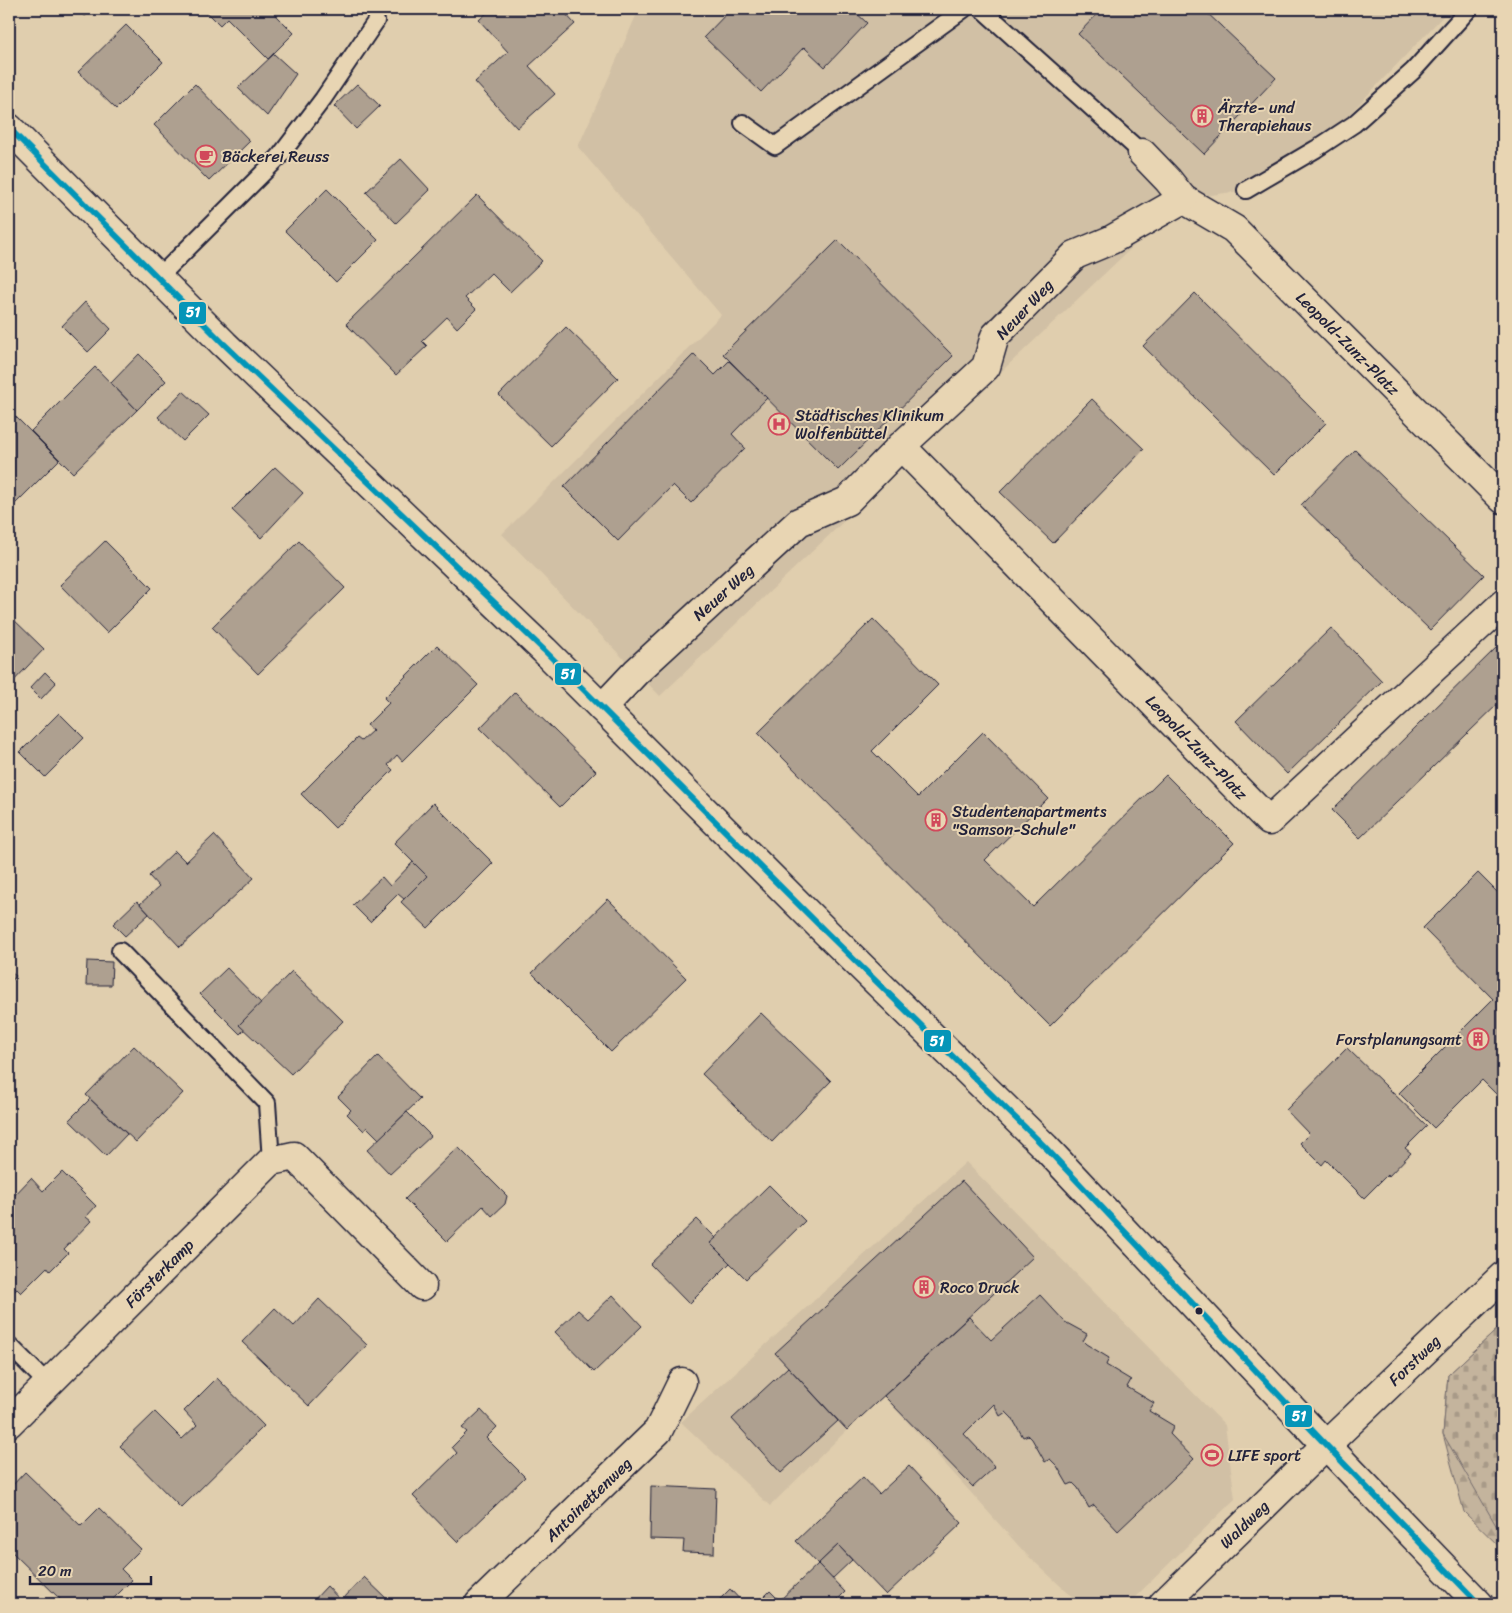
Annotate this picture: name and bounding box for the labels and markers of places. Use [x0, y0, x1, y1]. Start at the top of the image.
place label: Ärzte- und Therapiehaus [1217, 93, 1312, 140]
building icon: Ärzte- und Therapiehaus [1190, 104, 1214, 128]
place label: Bäckerei Reuss [222, 142, 330, 171]
cafe icon: Bäckerei Reuss [194, 144, 218, 168]
place label: Städtisches Klinikum Wolfenbüttel [795, 401, 944, 448]
hospital icon: Städtisches Klinikum Wolfenbüttel [767, 412, 791, 436]
place label: Studentenapartments "Samson-Schule" [952, 797, 1107, 844]
building icon: Studentenapartments "Samson-Schule" [924, 808, 948, 832]
place label: Forstplanungsamt [1336, 1025, 1462, 1054]
building icon: Forstplanungsamt [1466, 1027, 1490, 1051]
place label: Roco Druck [940, 1273, 1020, 1302]
building icon: Roco Druck [912, 1275, 936, 1299]
unlabelled marker [1194, 1306, 1204, 1316]
place label: LIFE sport [1228, 1441, 1301, 1470]
sports icon: LIFE sport [1200, 1443, 1224, 1467]

